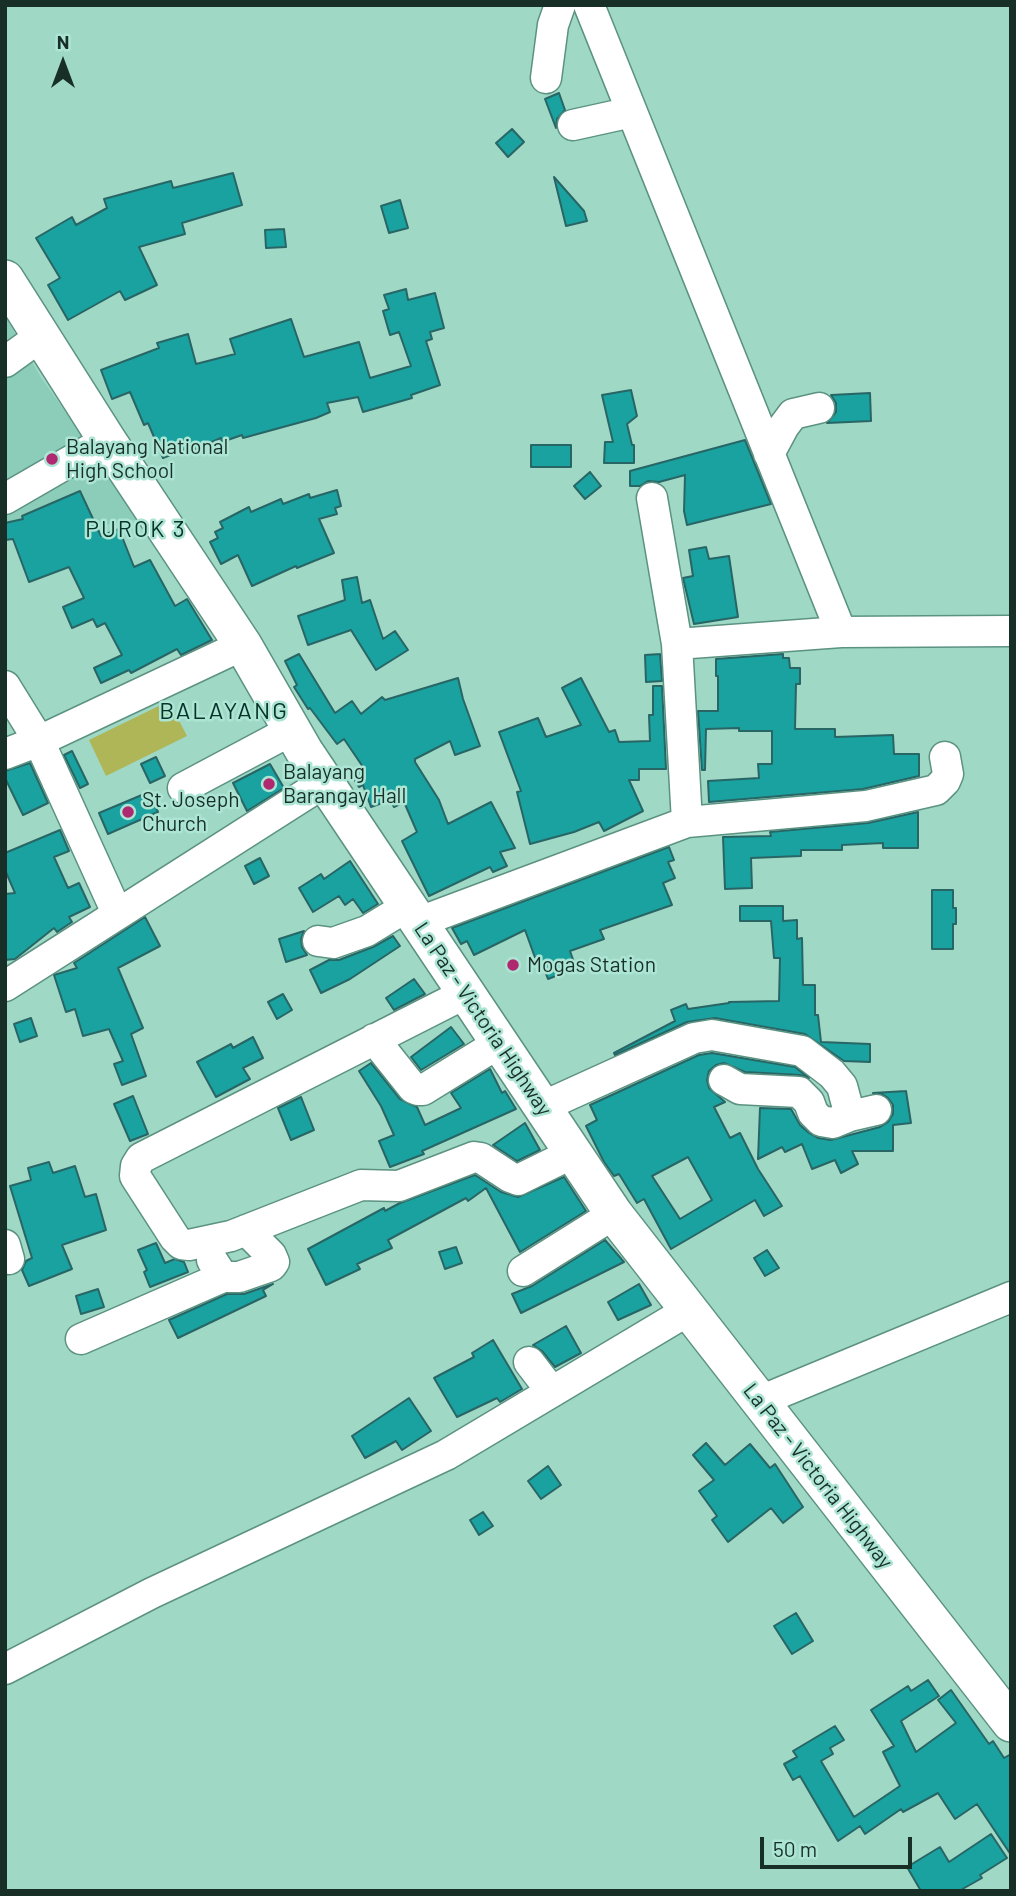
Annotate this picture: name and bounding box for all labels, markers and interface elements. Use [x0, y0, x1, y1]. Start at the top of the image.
north arrow [28, 28, 98, 98]
text: N [57, 30, 69, 53]
place label: Balayang National High School [66, 434, 228, 484]
marker: Balayang National High School [44, 451, 60, 467]
district label: PUROK 3 [86, 515, 186, 543]
district label: BALAYANG [160, 697, 288, 725]
place label: Balayang Barangay Hall [283, 759, 406, 809]
marker: Balayang Barangay Hall [261, 776, 277, 792]
place label: St. Joseph Church [142, 787, 240, 837]
marker: St. Joseph Church [120, 804, 136, 820]
street label: La Paz - Victoria Highway [409, 917, 557, 1121]
place label: Mogas Station [527, 952, 656, 978]
marker: Mogas Station [505, 957, 521, 973]
street label: La Paz - Victoria Highway [738, 1378, 898, 1574]
scale bar [764, 1822, 916, 1866]
text: 50 m [773, 1836, 817, 1861]

